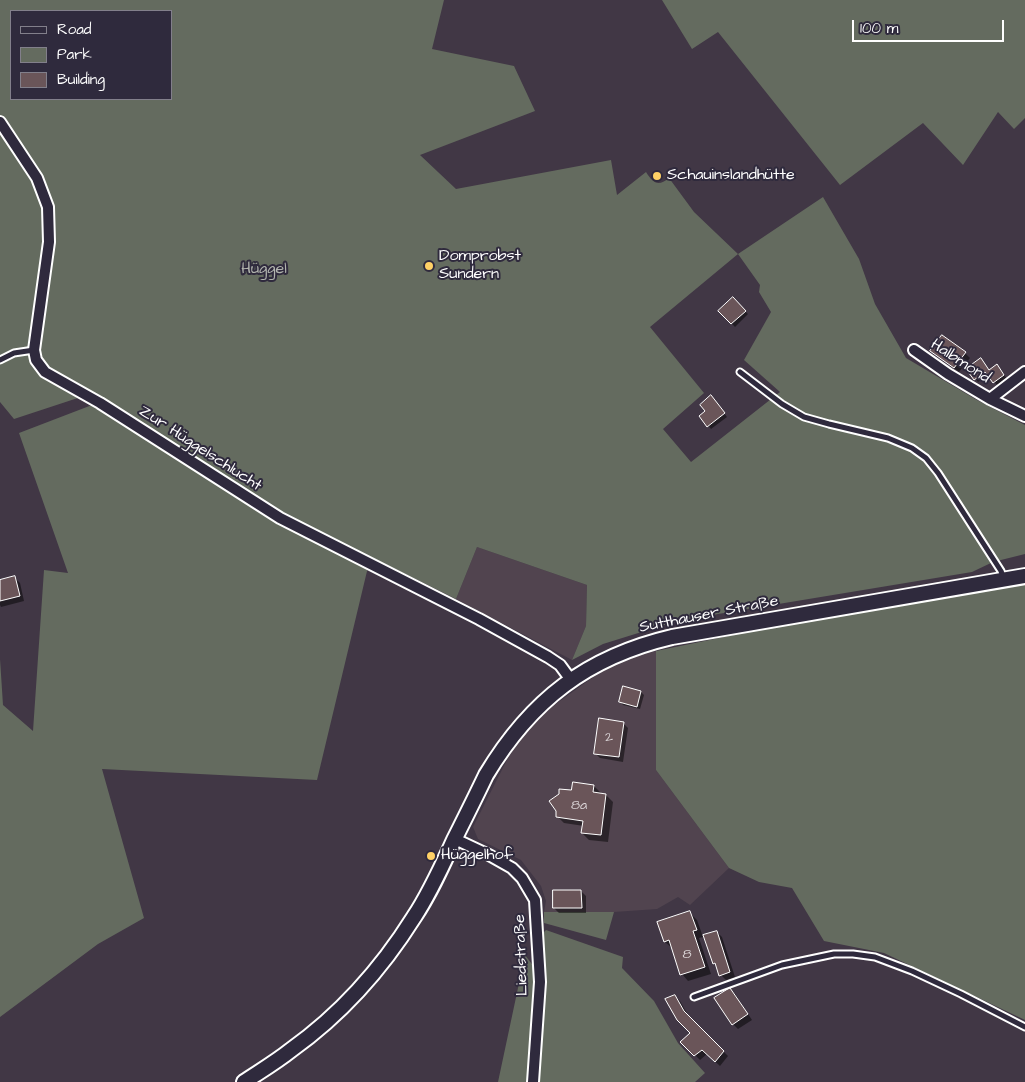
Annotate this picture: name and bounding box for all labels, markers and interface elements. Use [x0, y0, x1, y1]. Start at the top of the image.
legend [10, 10, 172, 100]
scale bar [855, 10, 1008, 42]
text: 100 m [860, 18, 899, 39]
text: Road [57, 19, 91, 40]
text: Park [57, 44, 92, 65]
text: Building [57, 69, 105, 90]
place label: Schauinslandhütte [667, 166, 795, 186]
marker: Schauinslandhütte [651, 170, 663, 182]
place label: Domprobst Sundern [439, 247, 521, 285]
park label: Hüggel [241, 260, 287, 280]
marker: Domprobst Sundern [423, 260, 435, 272]
street label: Halbmond [927, 336, 993, 388]
street label: Zur Hüggelschlucht [135, 402, 265, 496]
street label: Sutthauser Straße [638, 592, 780, 638]
house number: 2 [605, 730, 613, 746]
house number: 8a [571, 798, 587, 814]
place label: Hüggelhof [441, 846, 513, 866]
marker: Hüggelhof [425, 850, 437, 862]
street label: Liedstraße [511, 914, 533, 996]
house number: 8 [682, 947, 692, 963]

